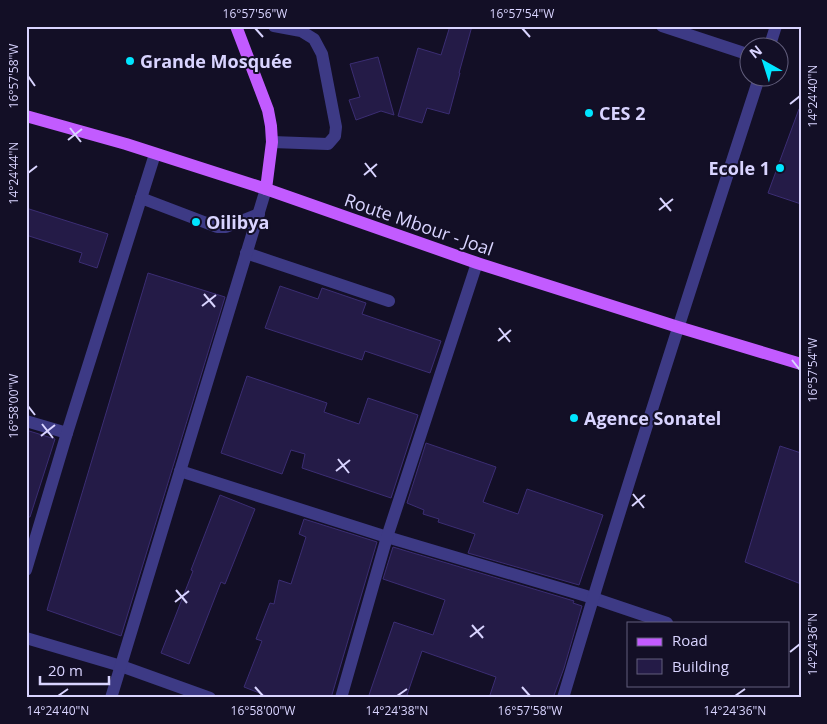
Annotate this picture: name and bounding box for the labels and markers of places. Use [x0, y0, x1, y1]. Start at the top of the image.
place label: Grande Mosquée [140, 49, 292, 73]
marker: Grande Mosquée [124, 55, 136, 67]
place label: CES 2 [599, 101, 645, 125]
marker: CES 2 [583, 107, 595, 119]
place label: Ecole 1 [708, 156, 770, 180]
marker: Ecole 1 [774, 162, 786, 174]
place label: Oilibya [206, 210, 269, 234]
marker: Oilibya [190, 216, 202, 228]
place label: Agence Sonatel [584, 406, 721, 430]
marker: Agence Sonatel [568, 412, 580, 424]

